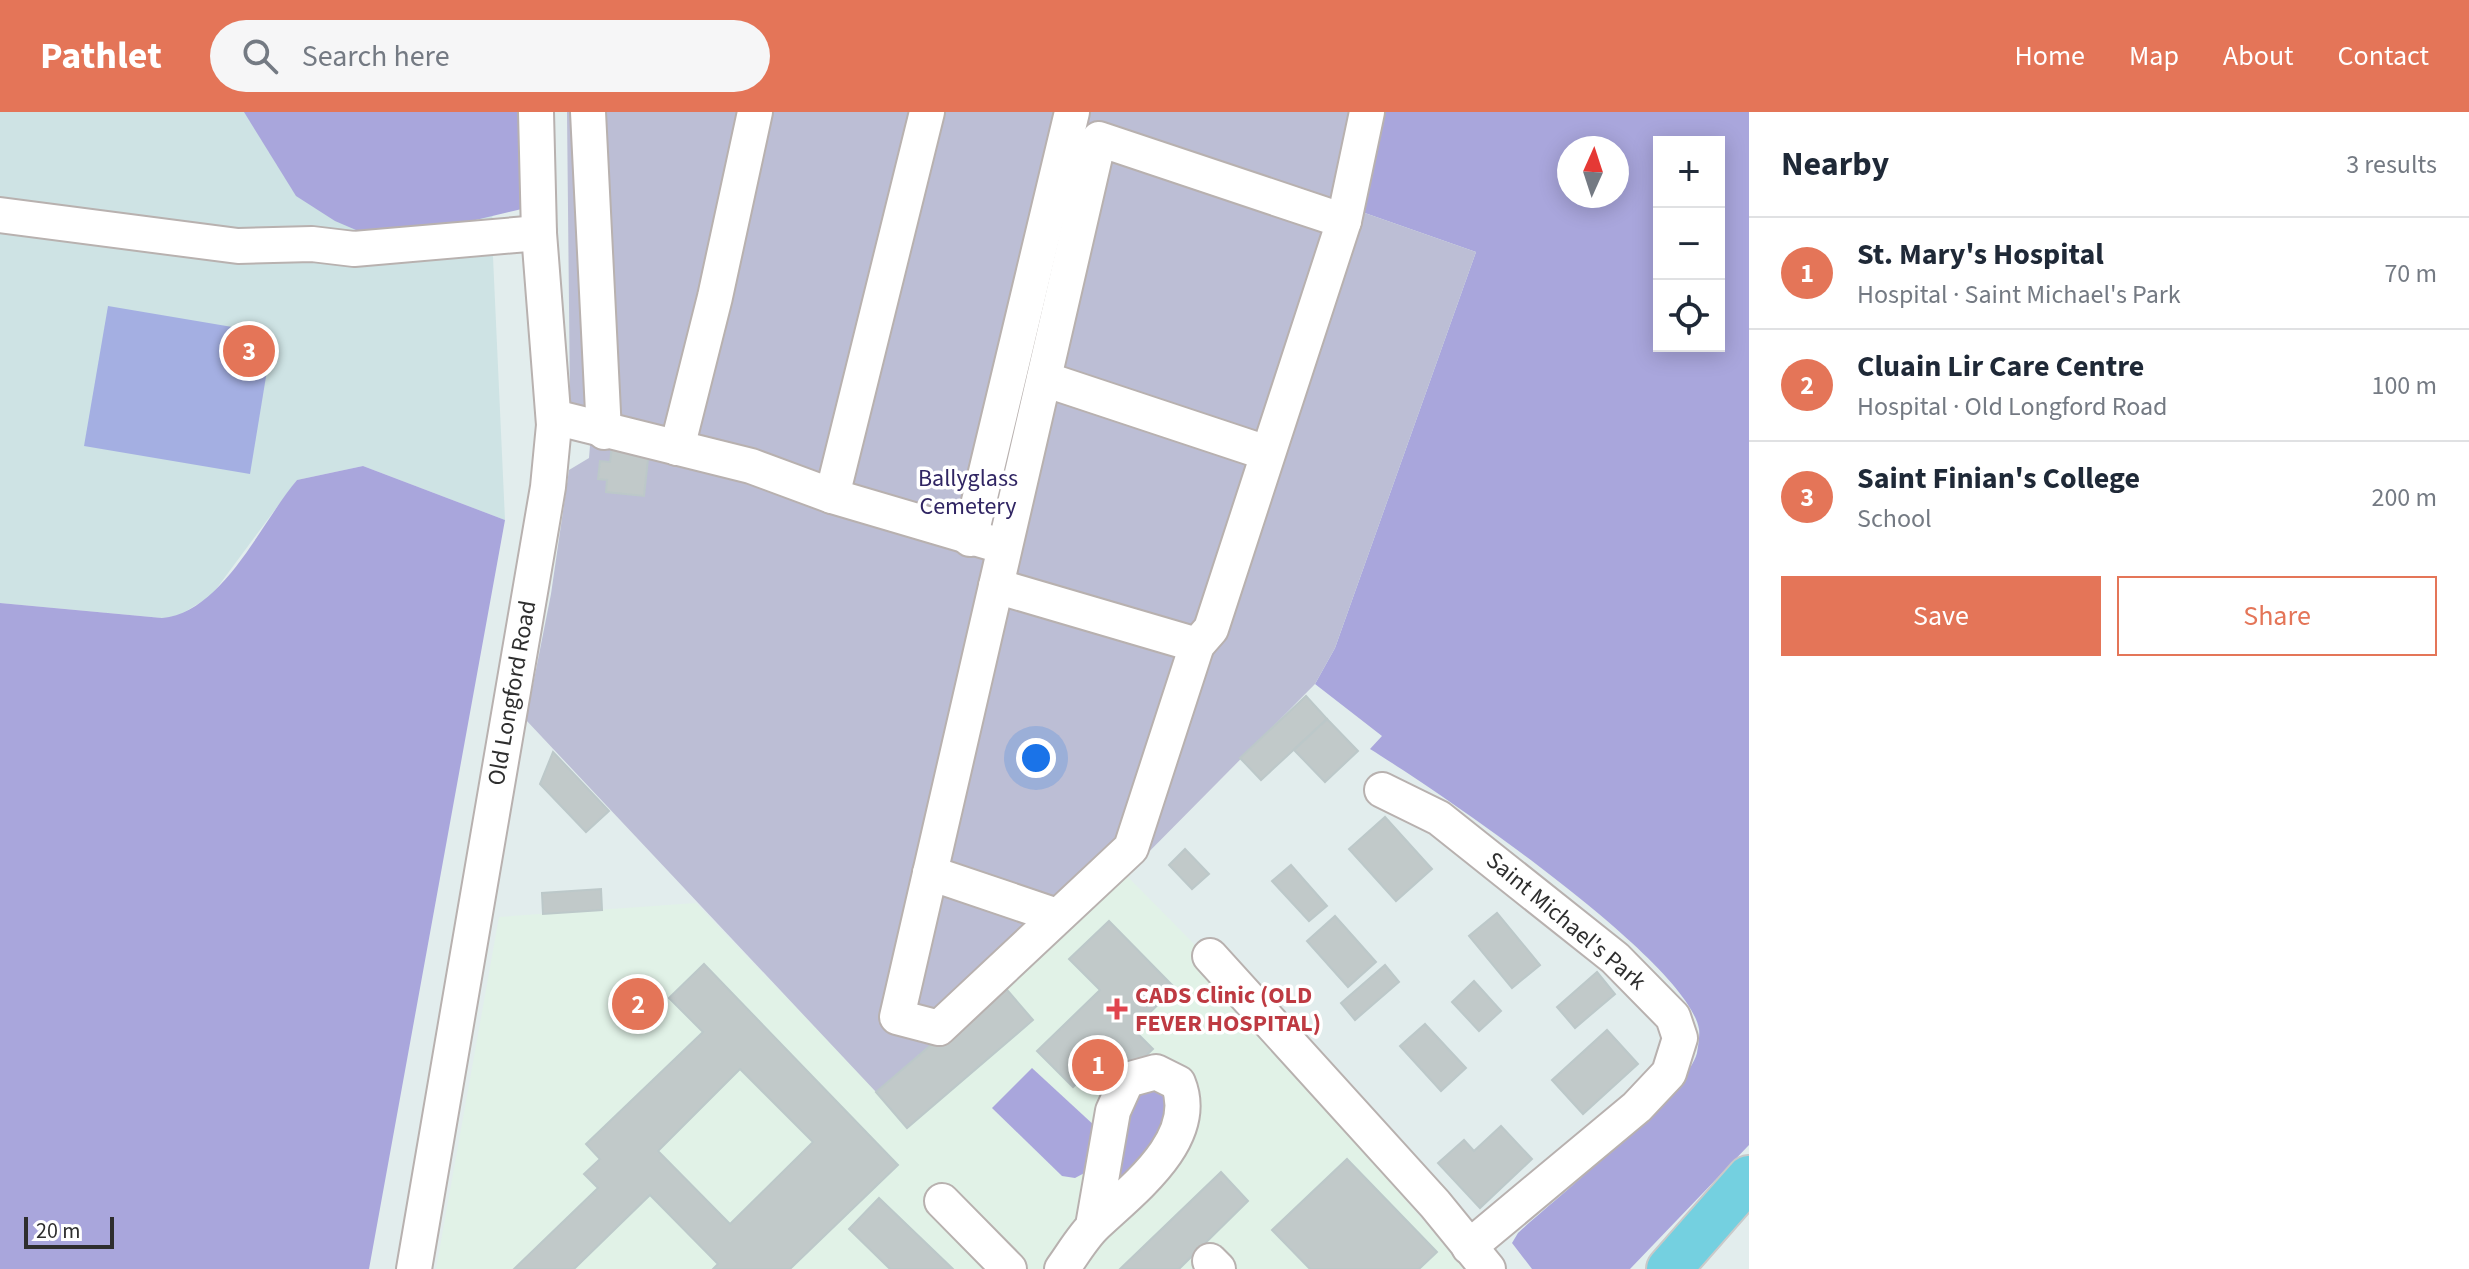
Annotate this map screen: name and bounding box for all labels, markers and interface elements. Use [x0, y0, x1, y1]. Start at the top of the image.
search box [210, 20, 770, 92]
text: Pathlet [40, 29, 162, 83]
icon: search [238, 34, 282, 78]
text: Search here [302, 35, 450, 78]
text: Home [2014, 36, 2085, 76]
text: Map [2129, 36, 2179, 76]
text: About [2223, 36, 2294, 76]
text: Contact [2338, 36, 2429, 76]
north arrow [1557, 136, 1629, 208]
map controls [1653, 136, 1725, 352]
button: + [1653, 136, 1725, 208]
text: Nearby [1781, 140, 1889, 189]
text: 3 results [2346, 146, 2437, 183]
button: − [1653, 208, 1725, 280]
text: St. Mary's Hospital [1857, 233, 2104, 276]
text: 1 [1800, 255, 1814, 292]
text: 70 m [2384, 255, 2437, 292]
text: Hospital · Saint Michael's Park [1857, 276, 2181, 313]
button: locate [1653, 280, 1725, 352]
pin: 3 [223, 321, 275, 381]
text: Cluain Lir Care Centre [1857, 345, 2144, 388]
text: 2 [1800, 367, 1814, 404]
text: 100 m [2371, 367, 2437, 404]
text: Hospital · Old Longford Road [1857, 388, 2167, 425]
text: Saint Finian's College [1857, 457, 2140, 500]
park label: Ballyglass Cemetery [918, 461, 1018, 524]
text: 3 [1800, 479, 1814, 516]
text: 200 m [2371, 479, 2437, 516]
text: School [1857, 500, 1932, 537]
button: Save [1781, 576, 2101, 656]
button: Share [2117, 576, 2437, 656]
street label: Old Longford Road [479, 598, 545, 788]
your location [1016, 738, 1056, 778]
street label: Saint Michael's Park [1478, 843, 1654, 999]
pin: 2 [612, 974, 664, 1034]
place label: CADS Clinic (OLD FEVER HOSPITAL) [1135, 978, 1321, 1041]
marker: CADS Clinic (OLD FEVER HOSPITAL) [1106, 998, 1128, 1020]
pin: 1 [1072, 1035, 1124, 1095]
scale bar [24, 1213, 114, 1249]
text: 20 m [36, 1215, 81, 1247]

